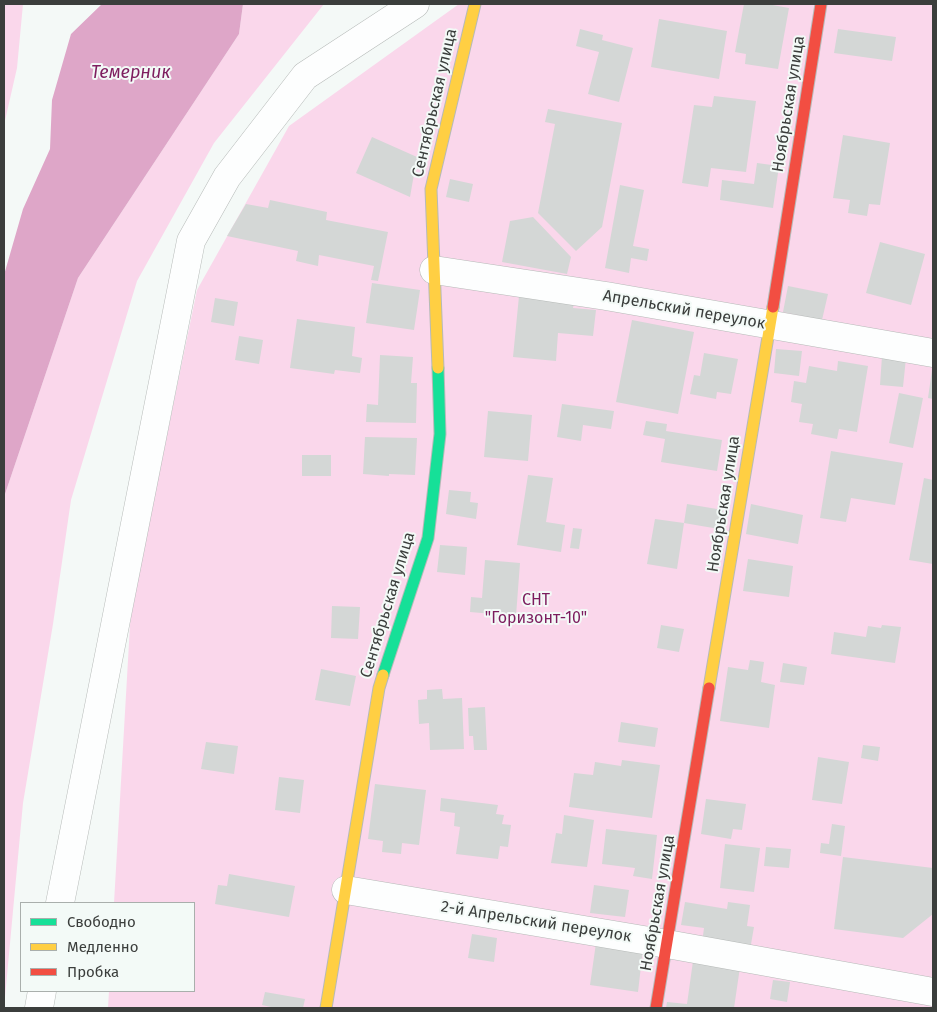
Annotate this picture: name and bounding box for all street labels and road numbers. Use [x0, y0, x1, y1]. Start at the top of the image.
street label: Сентябрьская улица [409, 27, 461, 179]
street label: Ноябрьская улица [769, 34, 809, 174]
street label: Апрельский переулок [601, 286, 767, 334]
street label: Ноябрьская улица [704, 434, 744, 574]
street label: Сентябрьская улица [357, 530, 419, 680]
street label: Ноябрьская улица [637, 833, 679, 973]
street label: 2-й Апрельский переулок [439, 897, 633, 947]

